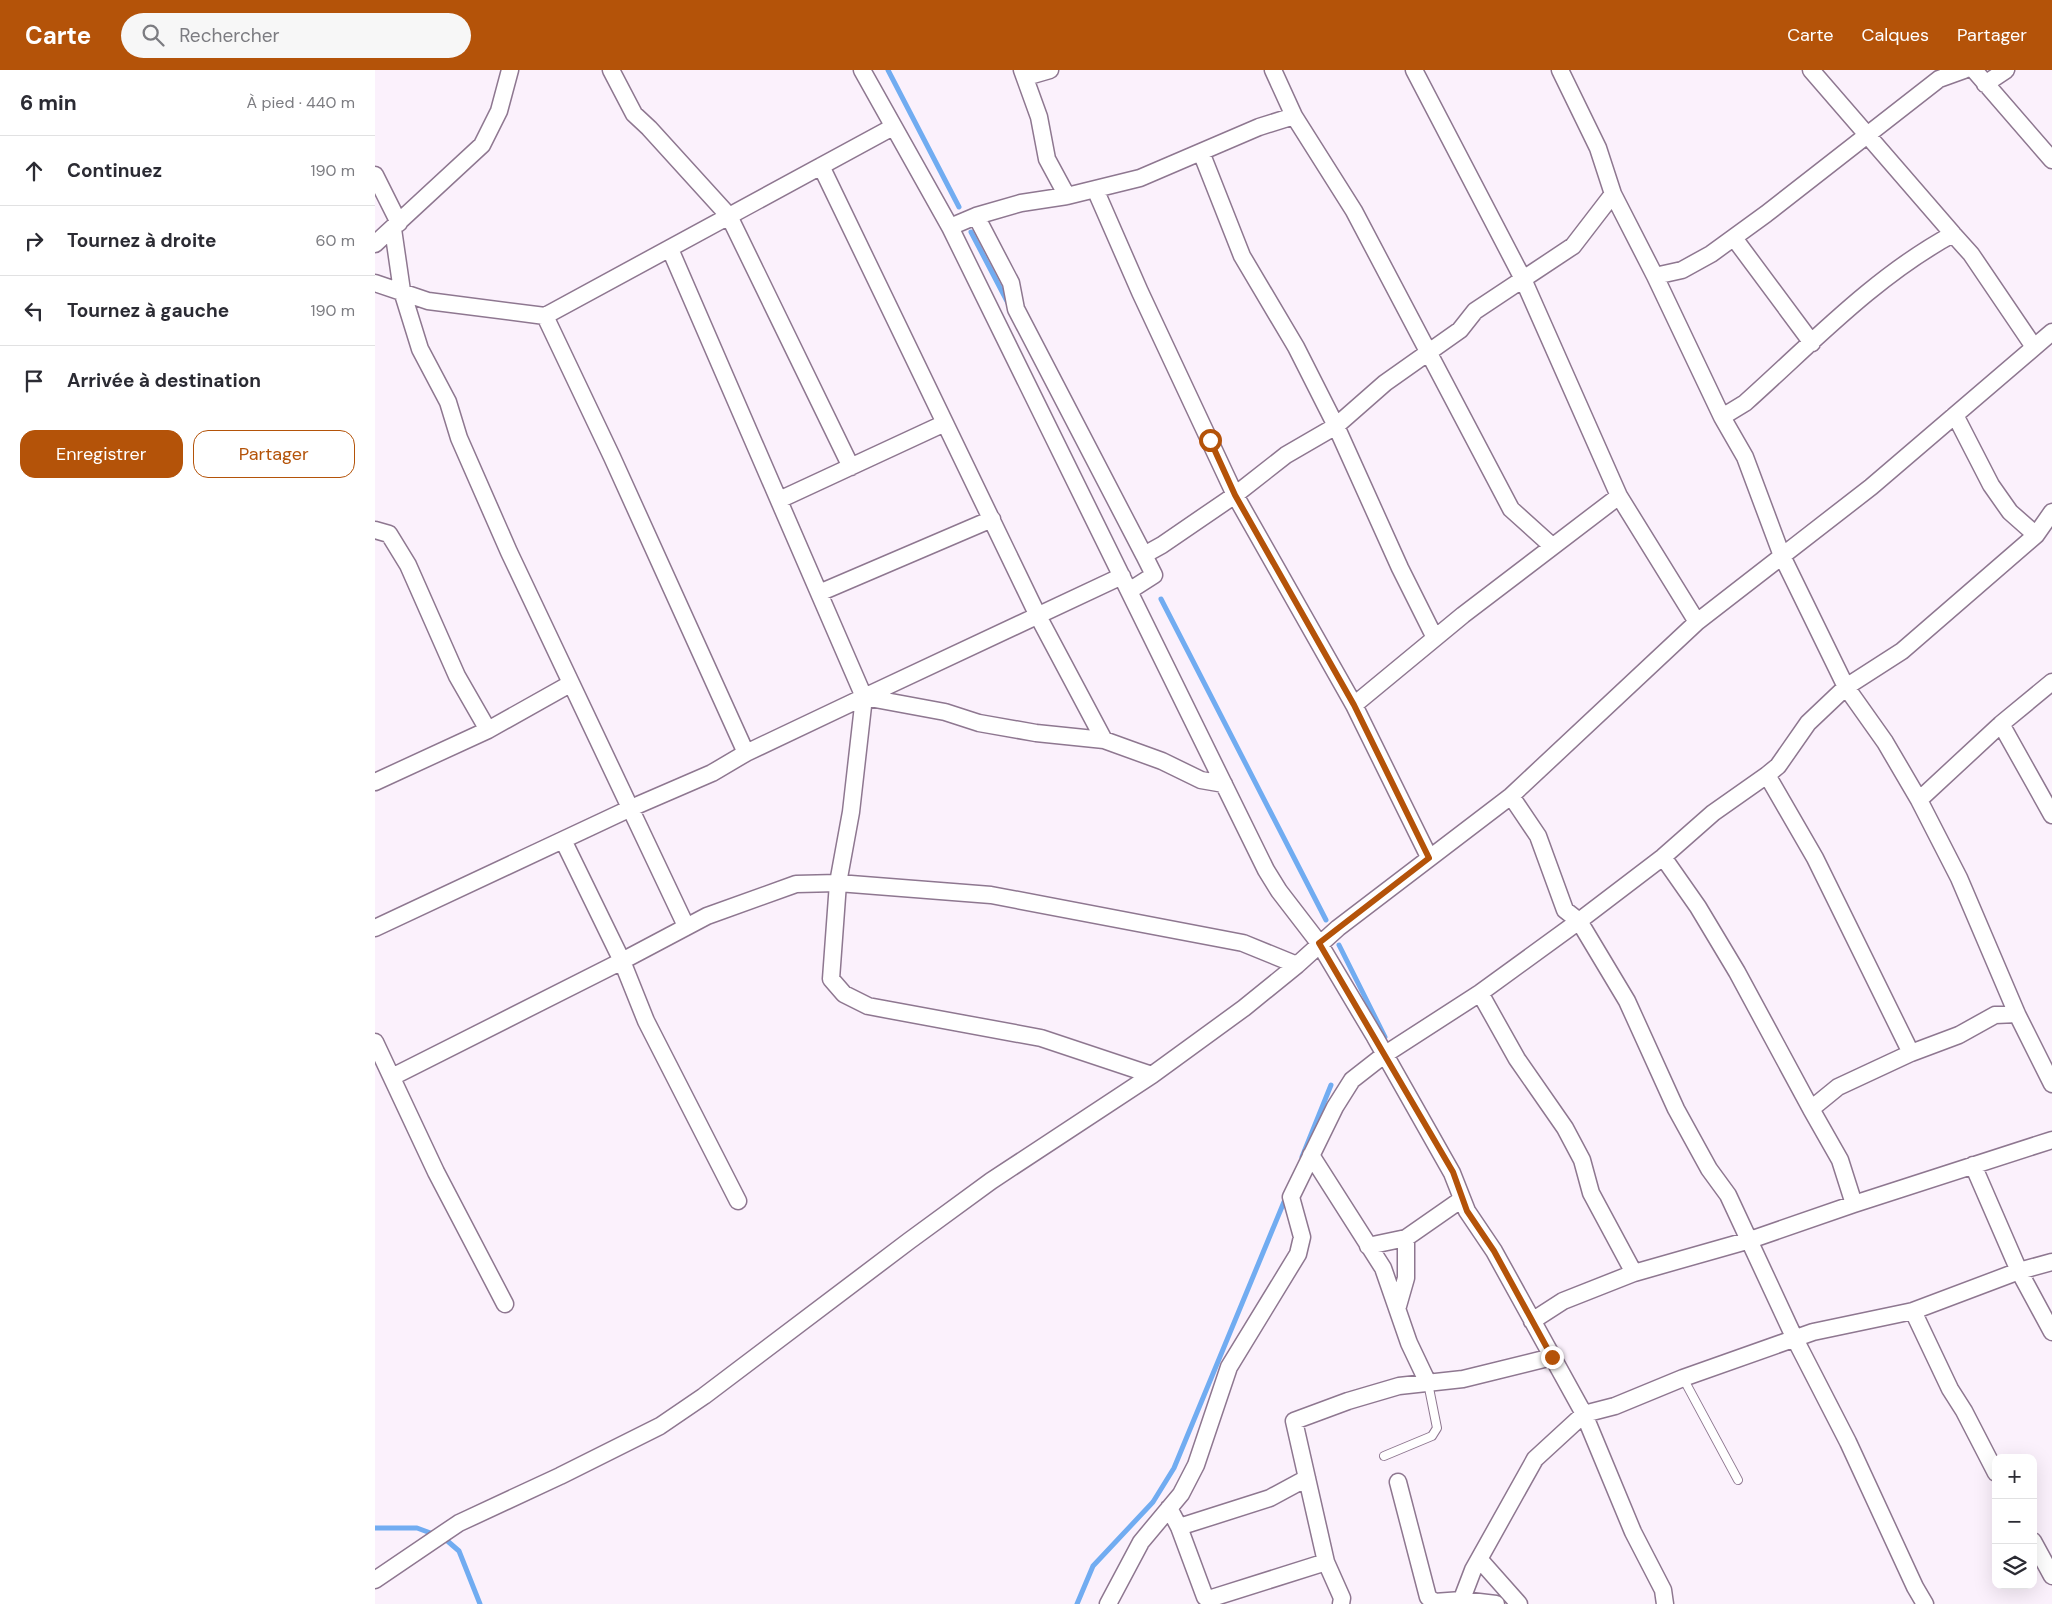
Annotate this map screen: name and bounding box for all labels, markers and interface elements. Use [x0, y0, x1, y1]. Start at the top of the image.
search box [121, 13, 471, 58]
text: Carte [25, 20, 91, 51]
icon: search [139, 21, 167, 49]
text: Rechercher [179, 23, 280, 48]
text: Carte [1787, 23, 1834, 47]
text: Calques [1862, 23, 1929, 47]
text: Partager [1957, 23, 2027, 47]
text: 6 min [20, 89, 77, 117]
text: À pied · 440 m [247, 92, 355, 113]
icon: ahead [20, 157, 48, 185]
text: Continuez [67, 158, 162, 183]
text: 190 m [311, 160, 355, 181]
icon: right [20, 227, 48, 255]
text: Tournez à droite [67, 228, 217, 253]
text: 60 m [315, 230, 355, 251]
icon: left [20, 297, 48, 325]
text: Tournez à gauche [67, 298, 229, 323]
text: 190 m [311, 300, 355, 321]
icon: arrive [20, 367, 48, 395]
text: Arrivée à destination [67, 368, 261, 393]
route start [1199, 429, 1222, 452]
button: Enregistrer [20, 430, 183, 478]
button: Partager [193, 430, 355, 478]
route end [1541, 1346, 1564, 1369]
map controls [1992, 1454, 2037, 1589]
button: + [1992, 1454, 2037, 1499]
button: − [1992, 1499, 2037, 1544]
button: layers [1992, 1544, 2037, 1589]

